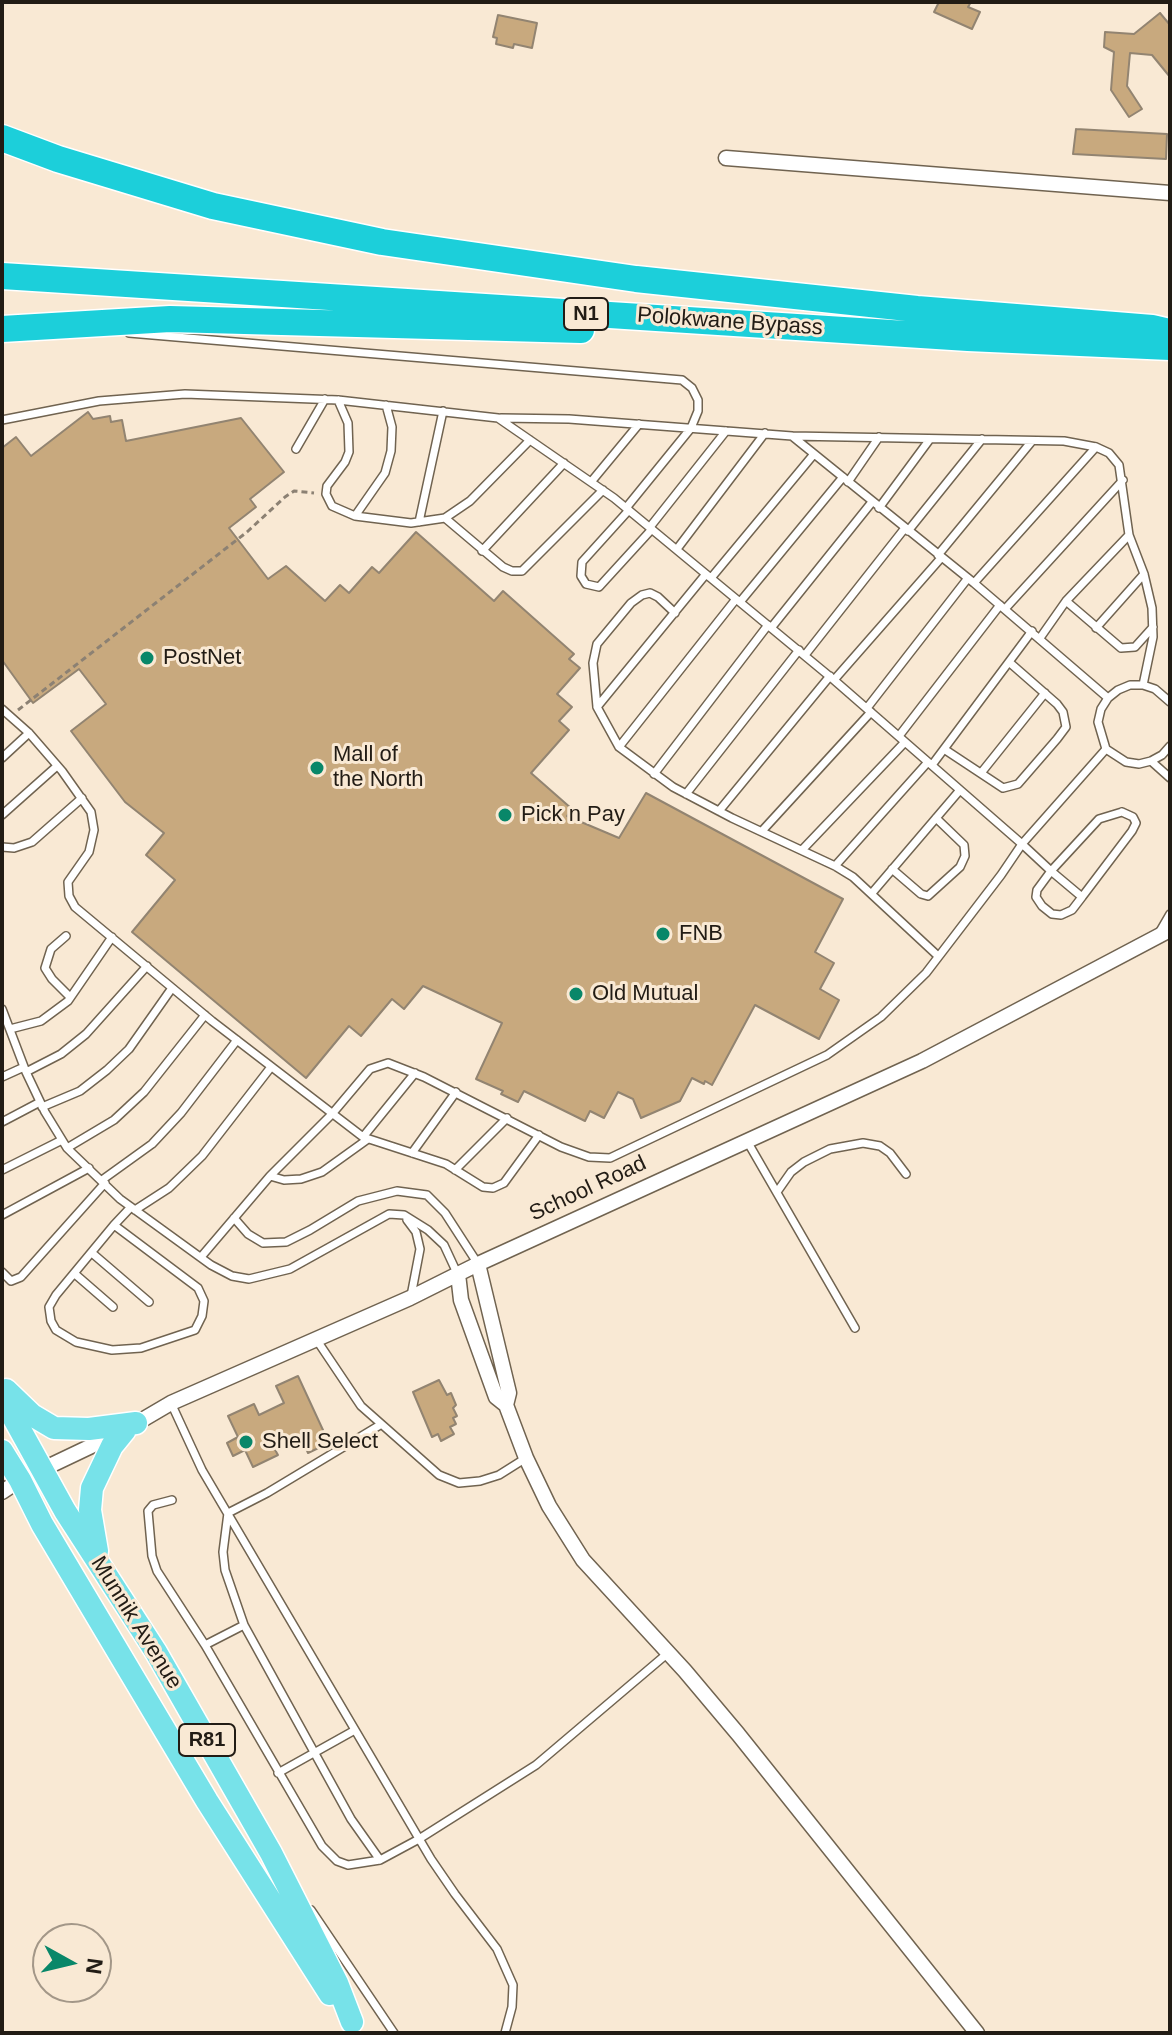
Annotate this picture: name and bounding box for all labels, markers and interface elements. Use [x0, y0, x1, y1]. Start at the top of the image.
road number: N1 [564, 298, 608, 330]
street label: Polokwane Bypass [636, 302, 824, 342]
place label: PostNet [163, 645, 241, 671]
marker: PostNet [138, 649, 156, 667]
place label: Mall of the North [333, 742, 423, 794]
marker: Mall of the North [308, 759, 326, 777]
place label: Pick n Pay [521, 802, 625, 828]
marker: Pick n Pay [496, 806, 514, 824]
place label: FNB [679, 921, 723, 947]
marker: FNB [654, 925, 672, 943]
place label: Old Mutual [592, 981, 698, 1007]
marker: Old Mutual [567, 985, 585, 1003]
street label: School Road [525, 1150, 651, 1228]
place label: Shell Select [262, 1429, 378, 1455]
marker: Shell Select [237, 1433, 255, 1451]
street label: Munnik Avenue [85, 1552, 187, 1694]
road number: R81 [179, 1724, 235, 1756]
north arrow [32, 1923, 112, 2003]
text: N [81, 1957, 108, 1976]

